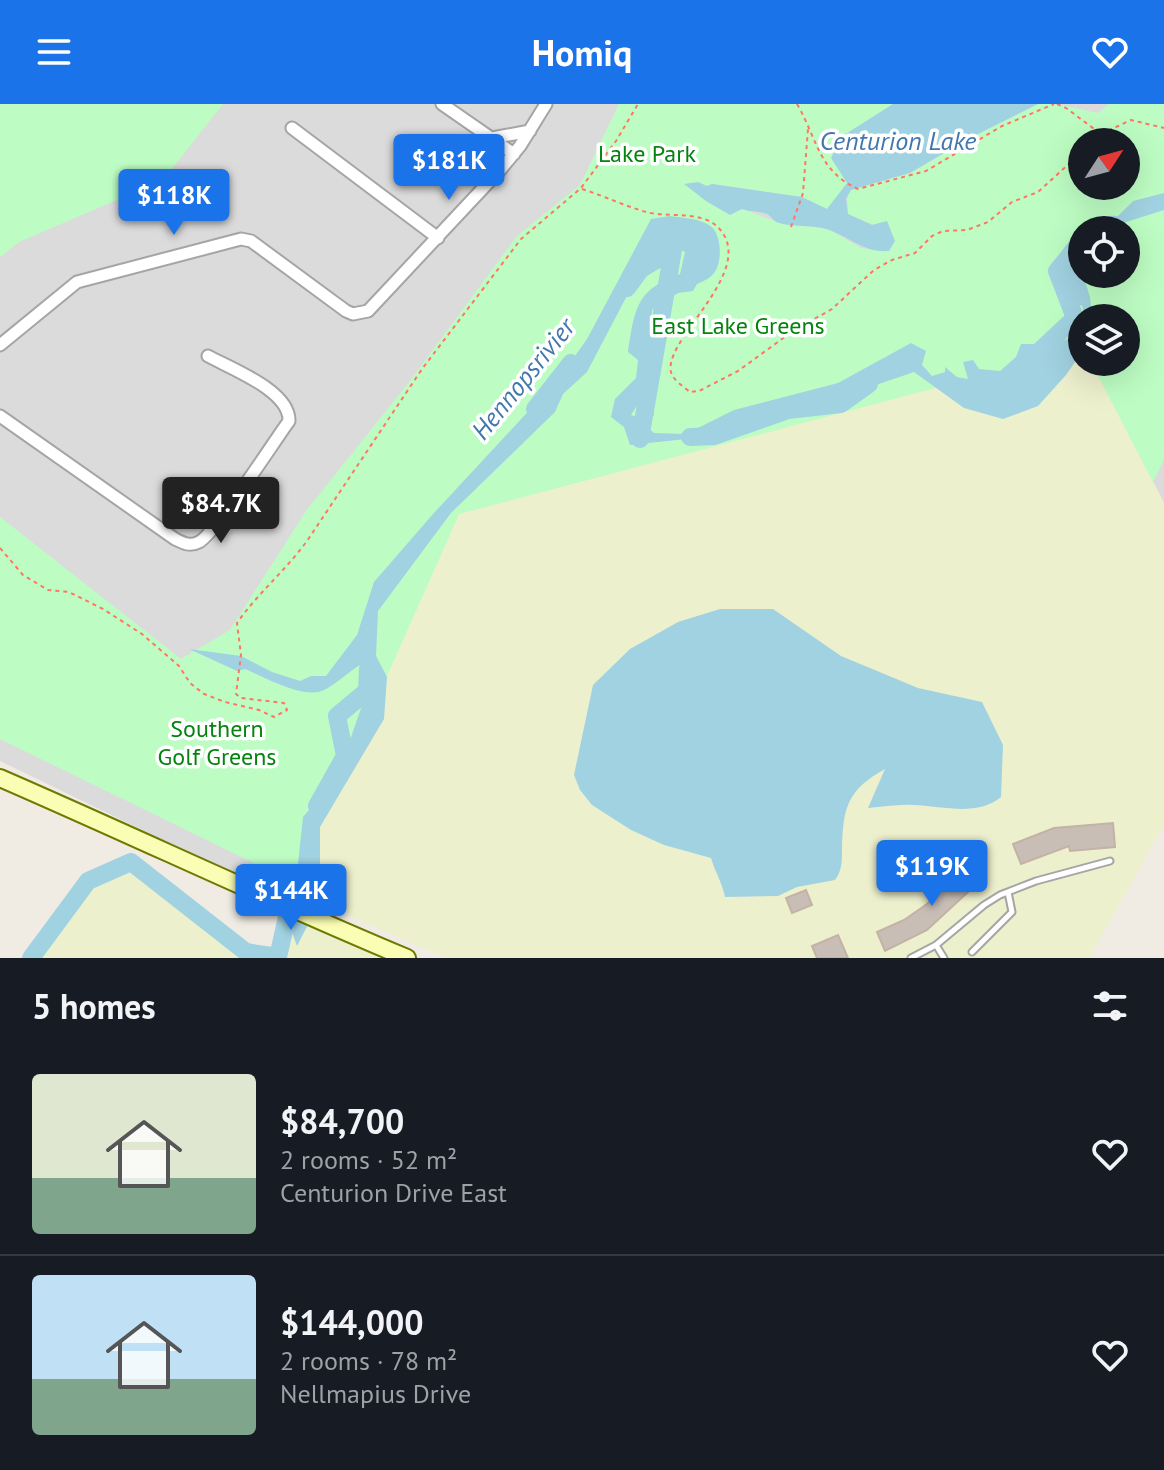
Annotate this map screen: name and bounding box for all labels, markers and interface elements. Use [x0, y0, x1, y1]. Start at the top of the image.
text: Homiq [532, 29, 632, 76]
icon: menu [32, 30, 76, 74]
icon: heart [1088, 30, 1132, 74]
water label: Centurion Lake [820, 124, 976, 157]
north arrow [1068, 128, 1140, 200]
map controls [1068, 128, 1140, 376]
pin: $181K [393, 134, 505, 202]
park label: Lake Park [598, 138, 696, 169]
text: $181K [411, 143, 487, 176]
pin: $118K [118, 169, 230, 237]
text: $118K [136, 178, 212, 211]
button: locate [1068, 216, 1140, 288]
button: layers [1068, 304, 1140, 376]
water label: Hennopsrivier [464, 310, 582, 446]
park label: East Lake Greens [651, 310, 825, 341]
pin: $84.7K [156, 477, 286, 545]
text: $84.7K [180, 486, 262, 519]
park label: Southern Golf Greens [158, 713, 276, 772]
pin: $119K [876, 840, 988, 908]
text: $119K [894, 849, 970, 882]
pin: $144K [235, 864, 347, 932]
text: $144K [253, 873, 329, 906]
text: 5 homes [32, 984, 156, 1028]
icon: filters [1088, 984, 1132, 1028]
text: $84,700 [280, 1099, 404, 1143]
icon: home [96, 1106, 192, 1202]
icon: heart [1088, 1132, 1132, 1176]
text: 2 rooms · 52 m² [280, 1143, 457, 1176]
text: Centurion Drive East [280, 1176, 507, 1209]
text: $144,000 [280, 1300, 424, 1344]
icon: home [96, 1307, 192, 1403]
icon: heart [1088, 1333, 1132, 1377]
text: 2 rooms · 78 m² [280, 1344, 457, 1377]
text: Nellmapius Drive [280, 1377, 471, 1410]

